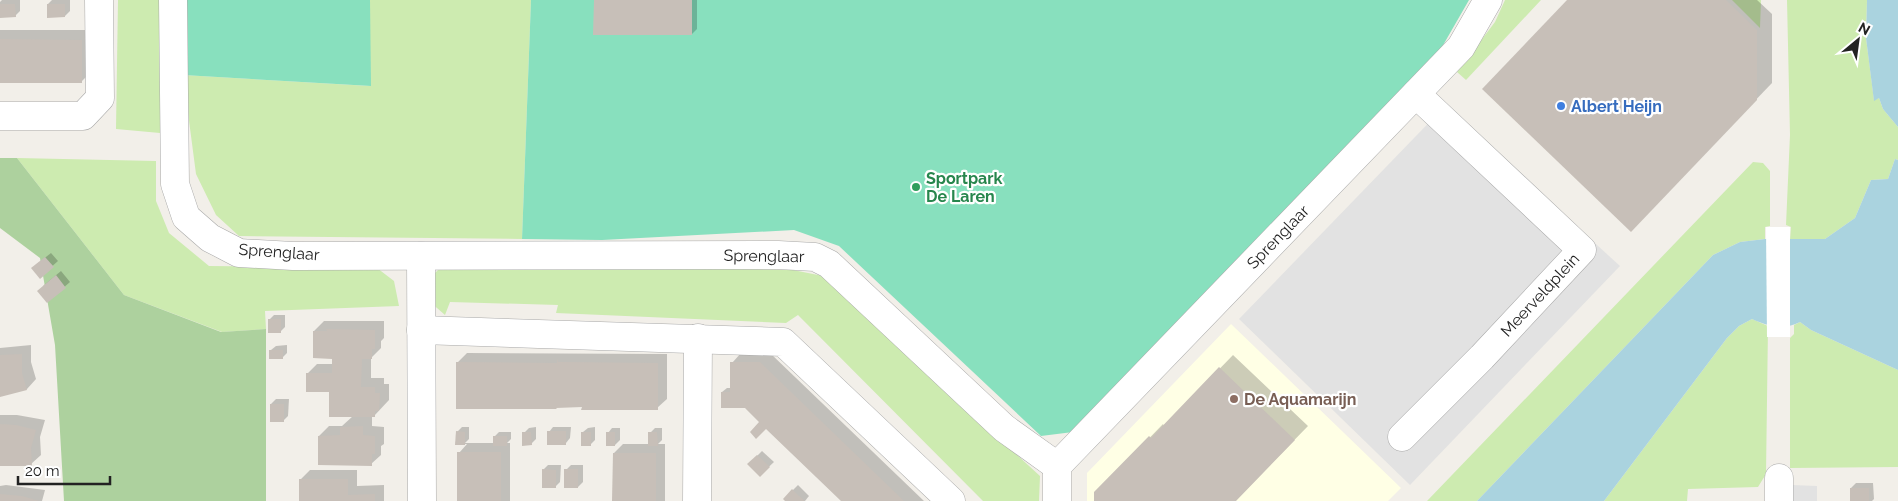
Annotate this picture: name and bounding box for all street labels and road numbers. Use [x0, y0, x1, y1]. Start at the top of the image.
street label: Sprenglaar [1243, 201, 1313, 273]
street label: Sprenglaar [238, 240, 320, 264]
street label: Sprenglaar [723, 246, 805, 266]
street label: Meerveldplein [1497, 250, 1583, 340]

